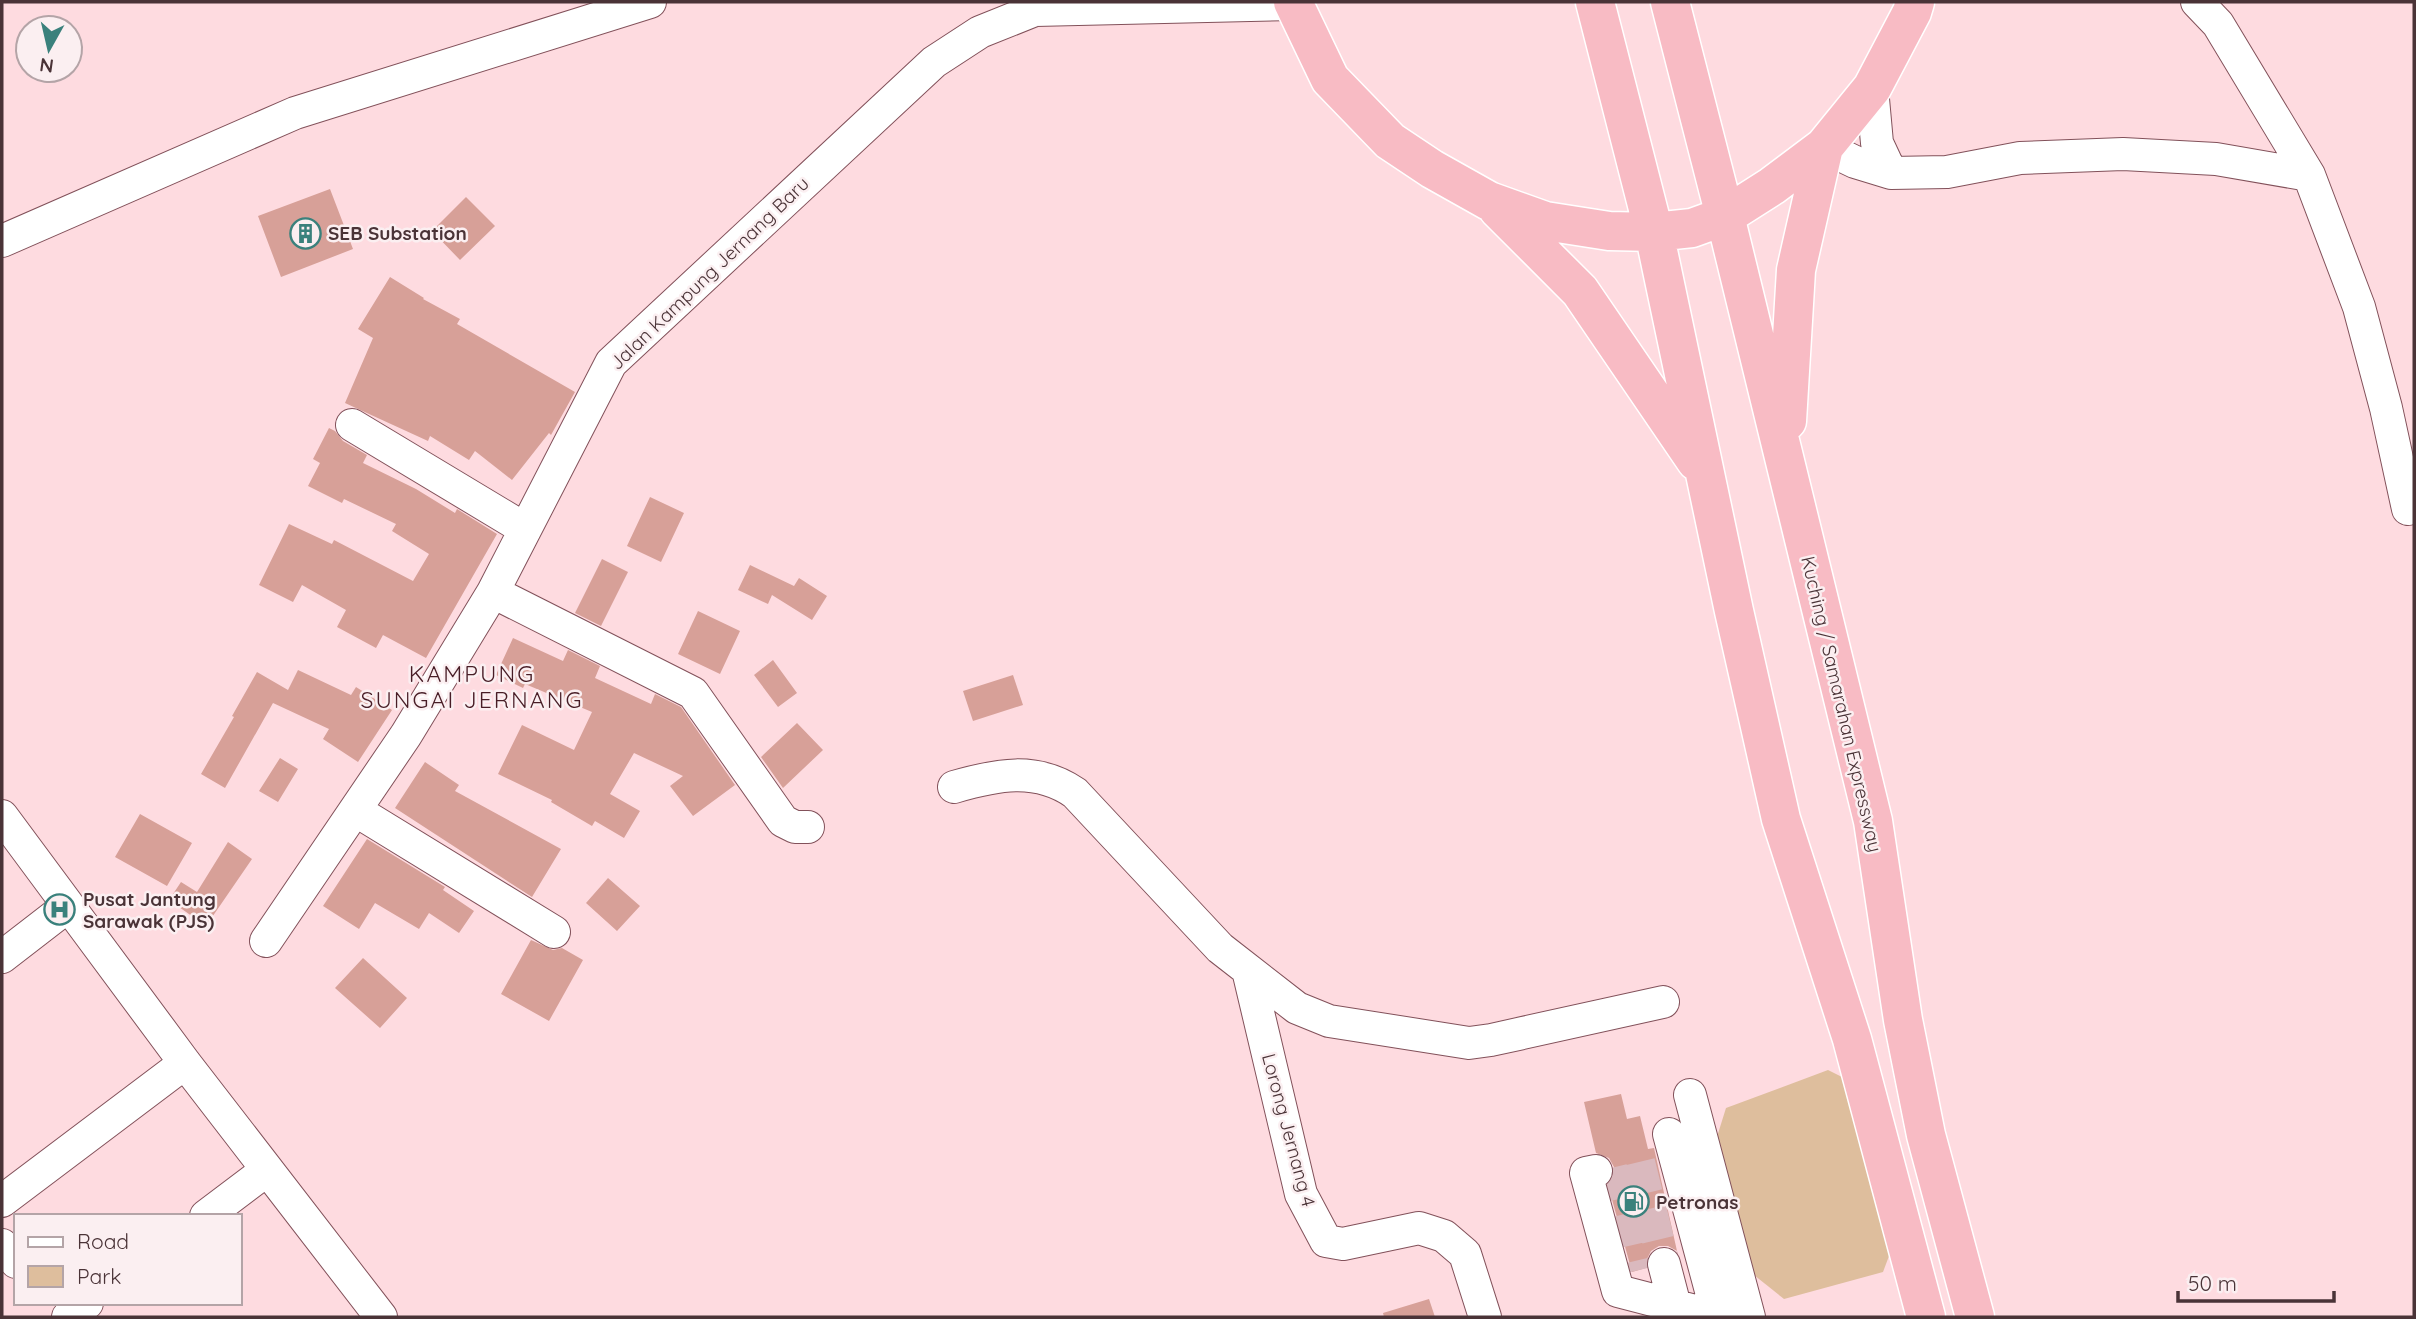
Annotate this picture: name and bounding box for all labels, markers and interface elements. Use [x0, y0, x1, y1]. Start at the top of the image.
north arrow [14, 14, 84, 84]
text: N [38, 53, 55, 79]
street label: Jalan Kampung Jernang Baru [604, 171, 814, 375]
building icon: SEB Substation [288, 216, 322, 250]
place label: SEB Substation [328, 221, 467, 245]
street label: Kuching / Samarahan Expressway [1796, 554, 1888, 854]
district label: KAMPUNG SUNGAI JERNANG [361, 659, 583, 714]
place label: Pusat Jantung Sarawak (PJS) [83, 887, 216, 933]
hospital icon: Pusat Jantung Sarawak (PJS) [43, 893, 77, 927]
street label: Lorong Jernang 4 [1257, 1051, 1321, 1209]
fuel station icon: Petronas [1616, 1185, 1650, 1219]
place label: Petronas [1656, 1190, 1738, 1214]
legend [14, 1214, 242, 1305]
text: Road [77, 1228, 129, 1254]
scale bar [2178, 1260, 2334, 1304]
text: Park [77, 1263, 121, 1289]
text: 50 m [2188, 1270, 2237, 1296]

